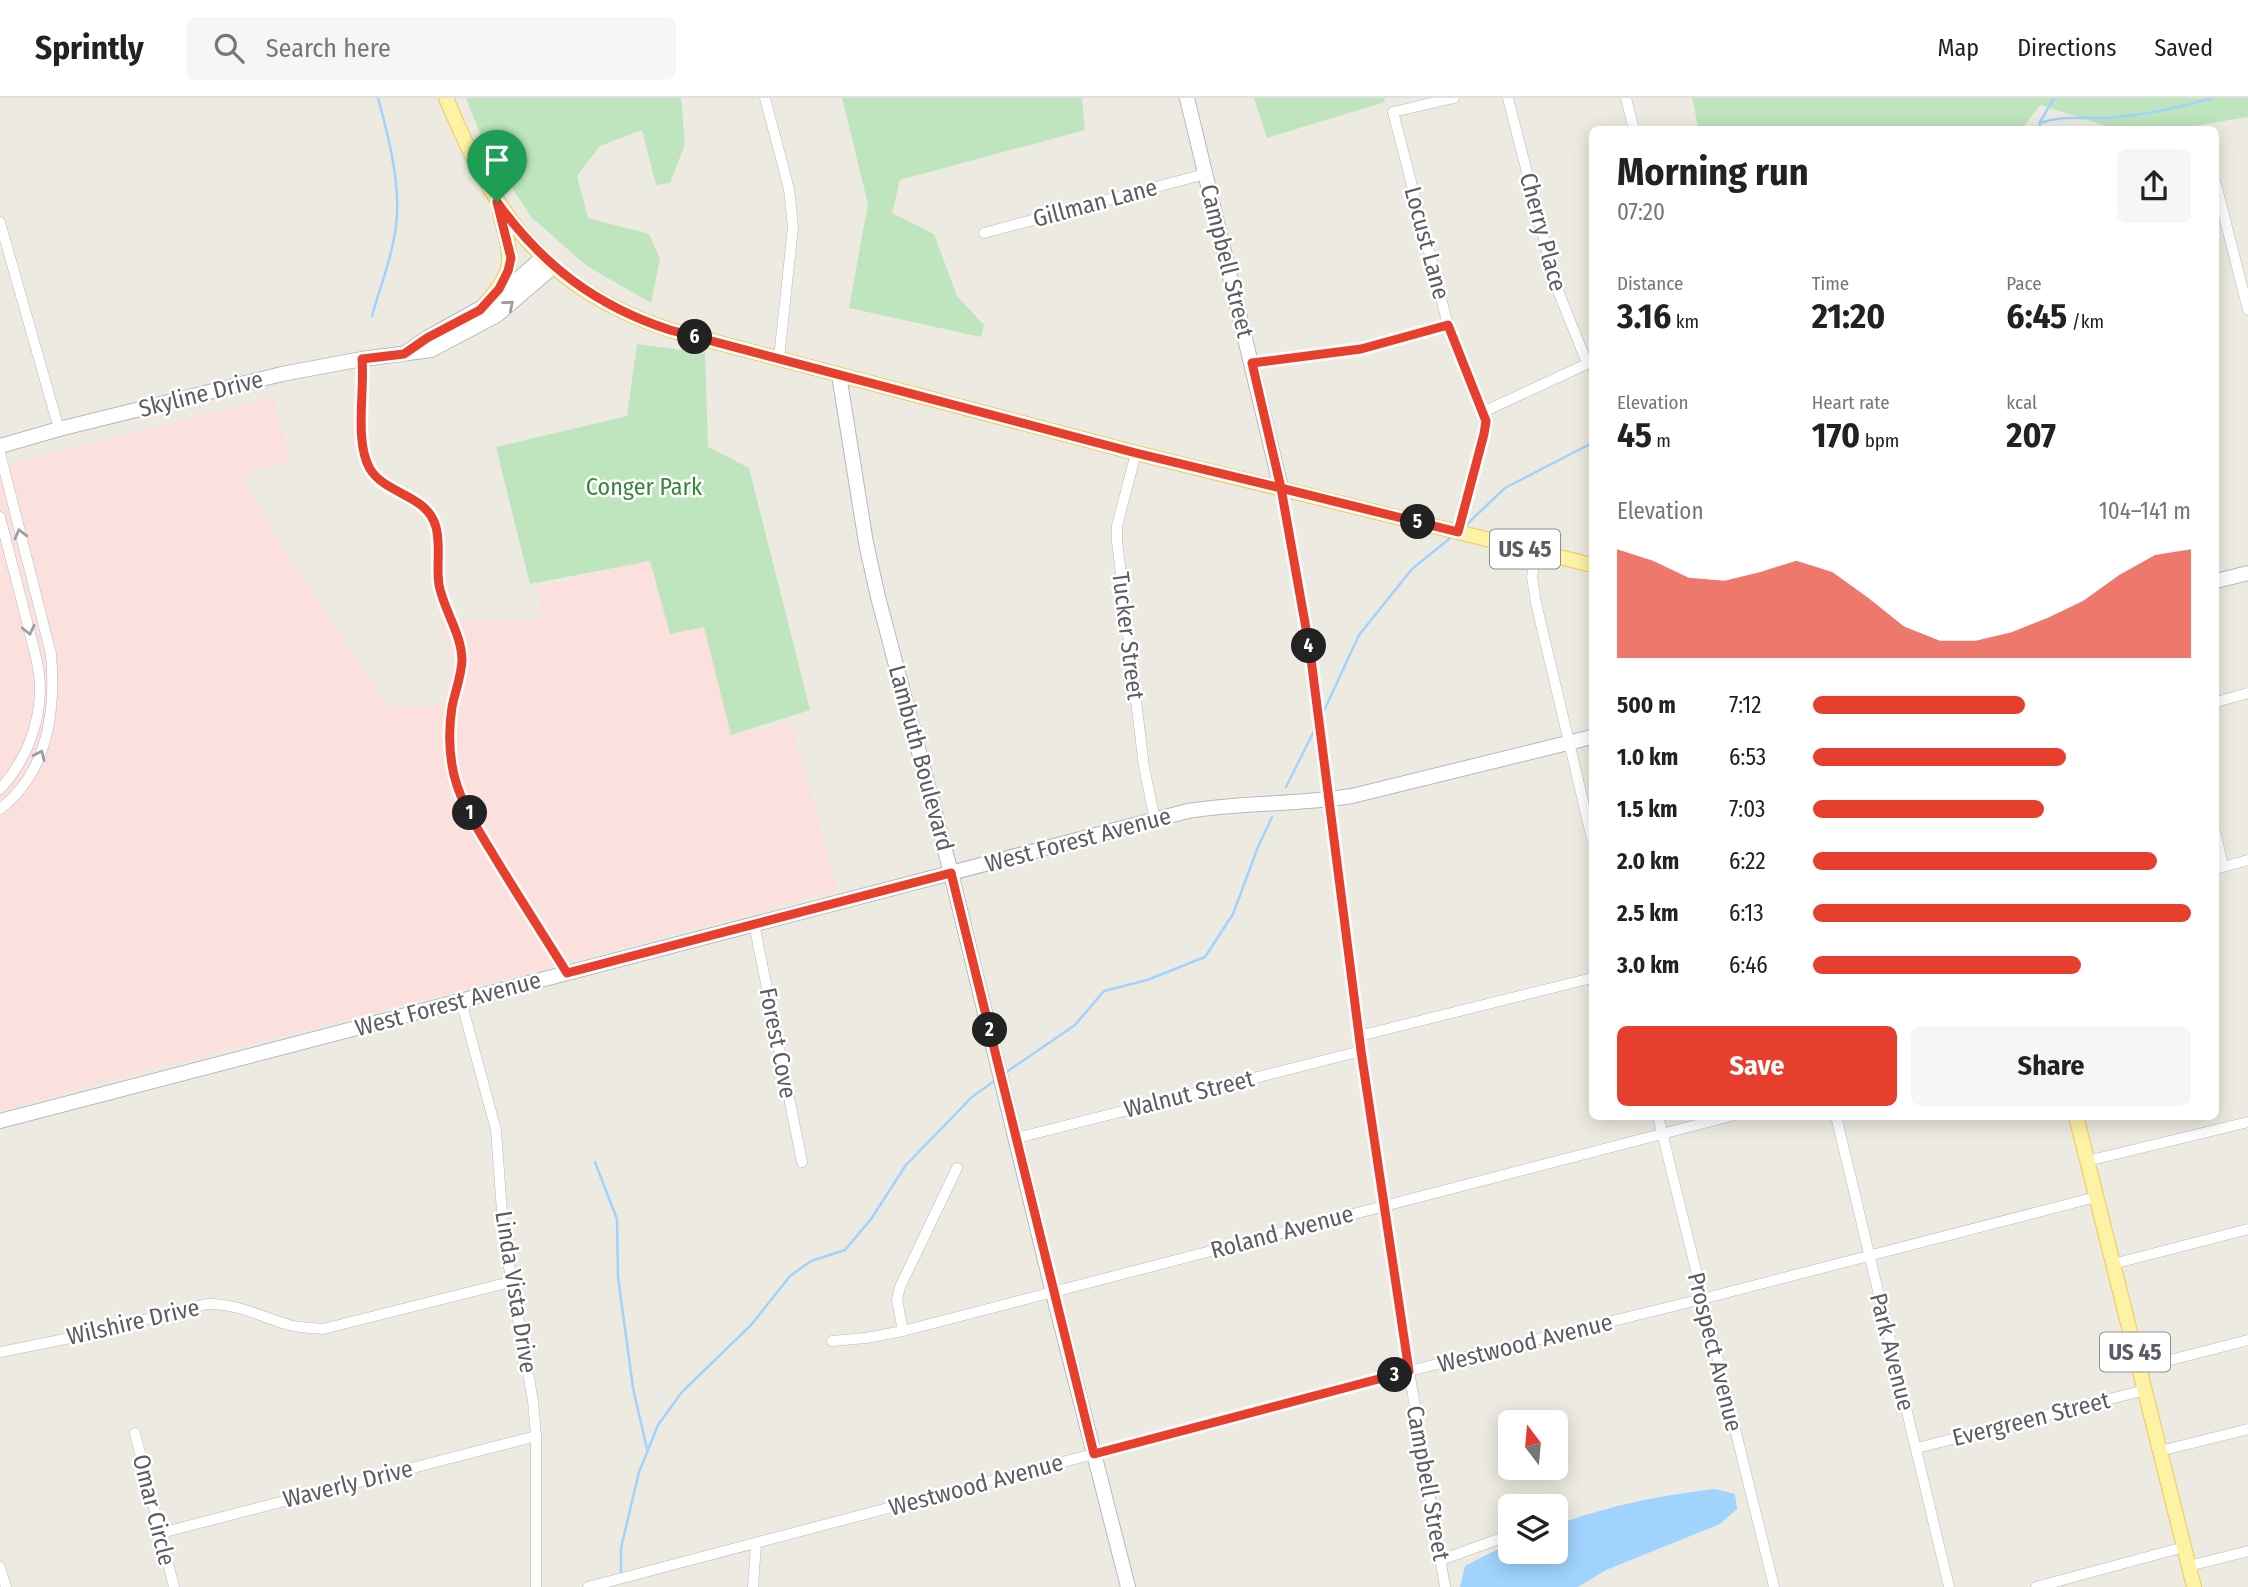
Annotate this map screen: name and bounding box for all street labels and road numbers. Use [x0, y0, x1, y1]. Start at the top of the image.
street label: Cherry Place [1514, 170, 1572, 294]
street label: Gillman Lane [1030, 173, 1160, 233]
street label: Campbell Street [1194, 181, 1260, 341]
street label: Locust Lane [1398, 183, 1456, 303]
street label: Skyline Drive [136, 365, 266, 423]
road number: US 45 [1490, 530, 1560, 569]
street label: Tucker Street [1106, 570, 1150, 702]
street label: Lambuth Boulevard [883, 662, 959, 854]
street label: West Forest Avenue [982, 802, 1174, 878]
street label: West Forest Avenue [352, 966, 544, 1042]
street label: Forest Cove [754, 985, 802, 1101]
street label: Walnut Street [1121, 1064, 1257, 1124]
street label: Roland Avenue [1208, 1200, 1356, 1264]
street label: Linda Vista Drive [489, 1209, 543, 1375]
street label: Prospect Avenue [1682, 1269, 1748, 1435]
street label: Park Avenue [1864, 1290, 1920, 1414]
street label: Wilshire Drive [64, 1293, 202, 1351]
street label: Westwood Avenue [1435, 1308, 1615, 1378]
road number: US 45 [2100, 1332, 2170, 1372]
street label: Evergreen Street [1949, 1386, 2113, 1452]
street label: Campbell Street [1401, 1403, 1455, 1563]
street label: Westwood Avenue [886, 1448, 1066, 1522]
street label: Omar Circle [127, 1452, 181, 1568]
street label: Waverly Drive [280, 1454, 416, 1514]

